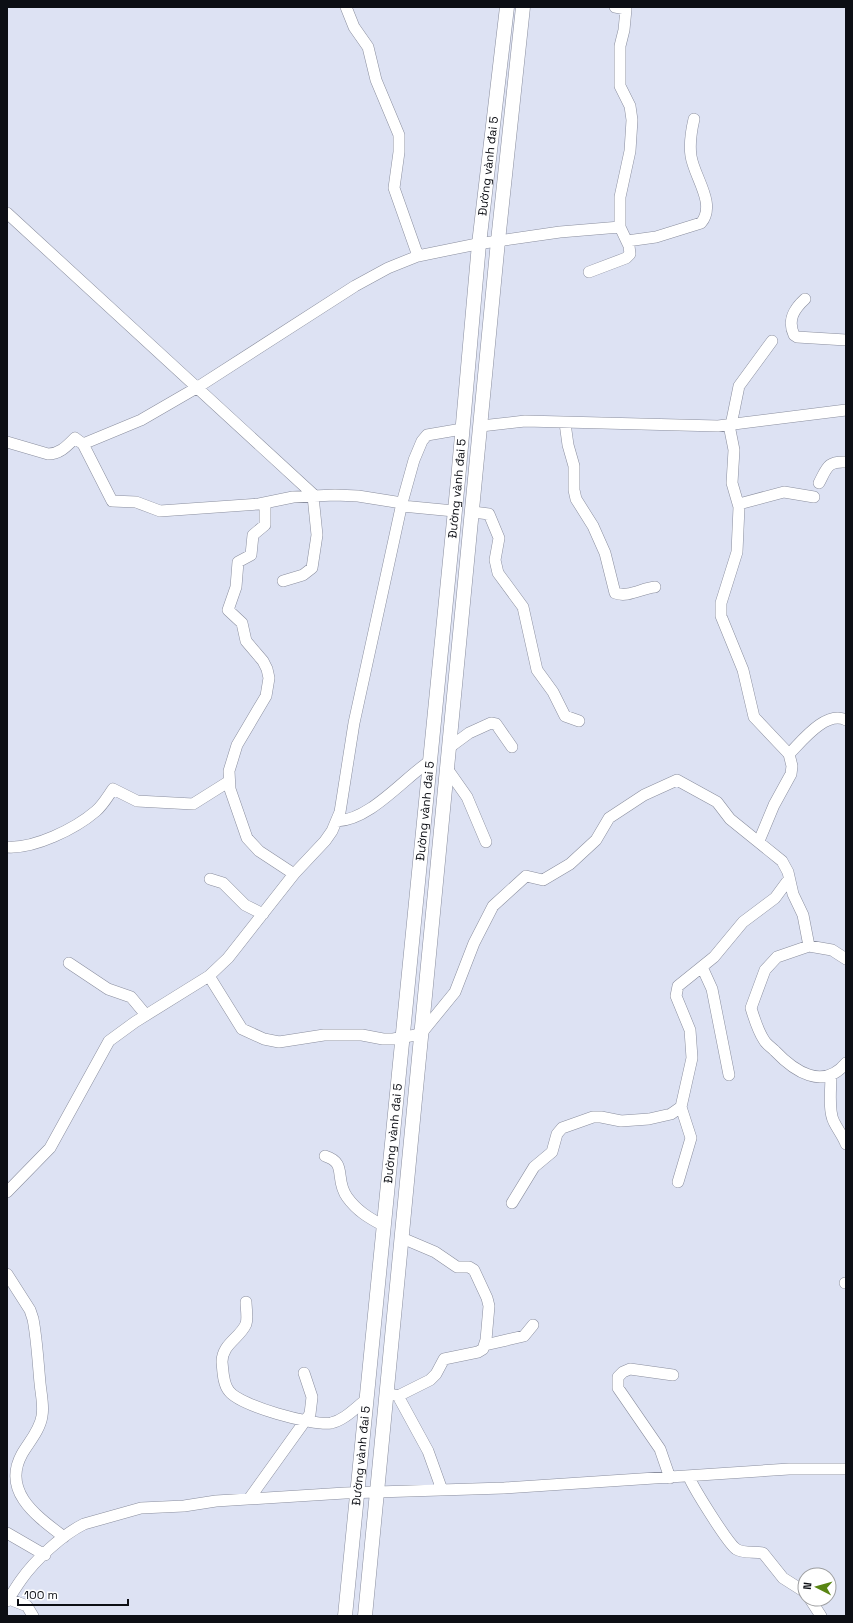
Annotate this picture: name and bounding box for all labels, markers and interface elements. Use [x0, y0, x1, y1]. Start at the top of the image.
street label: Đường vành đai 5 [474, 115, 502, 217]
street label: Đường vành đai 5 [444, 438, 470, 539]
street label: Đường vành đai 5 [412, 760, 438, 862]
street label: Đường vành đai 5 [380, 1083, 406, 1184]
street label: Đường vành đai 5 [348, 1405, 374, 1506]
north arrow [797, 1567, 837, 1607]
scale bar [18, 1581, 128, 1607]
text: N [800, 1582, 814, 1590]
text: 100 m [24, 1587, 58, 1603]

